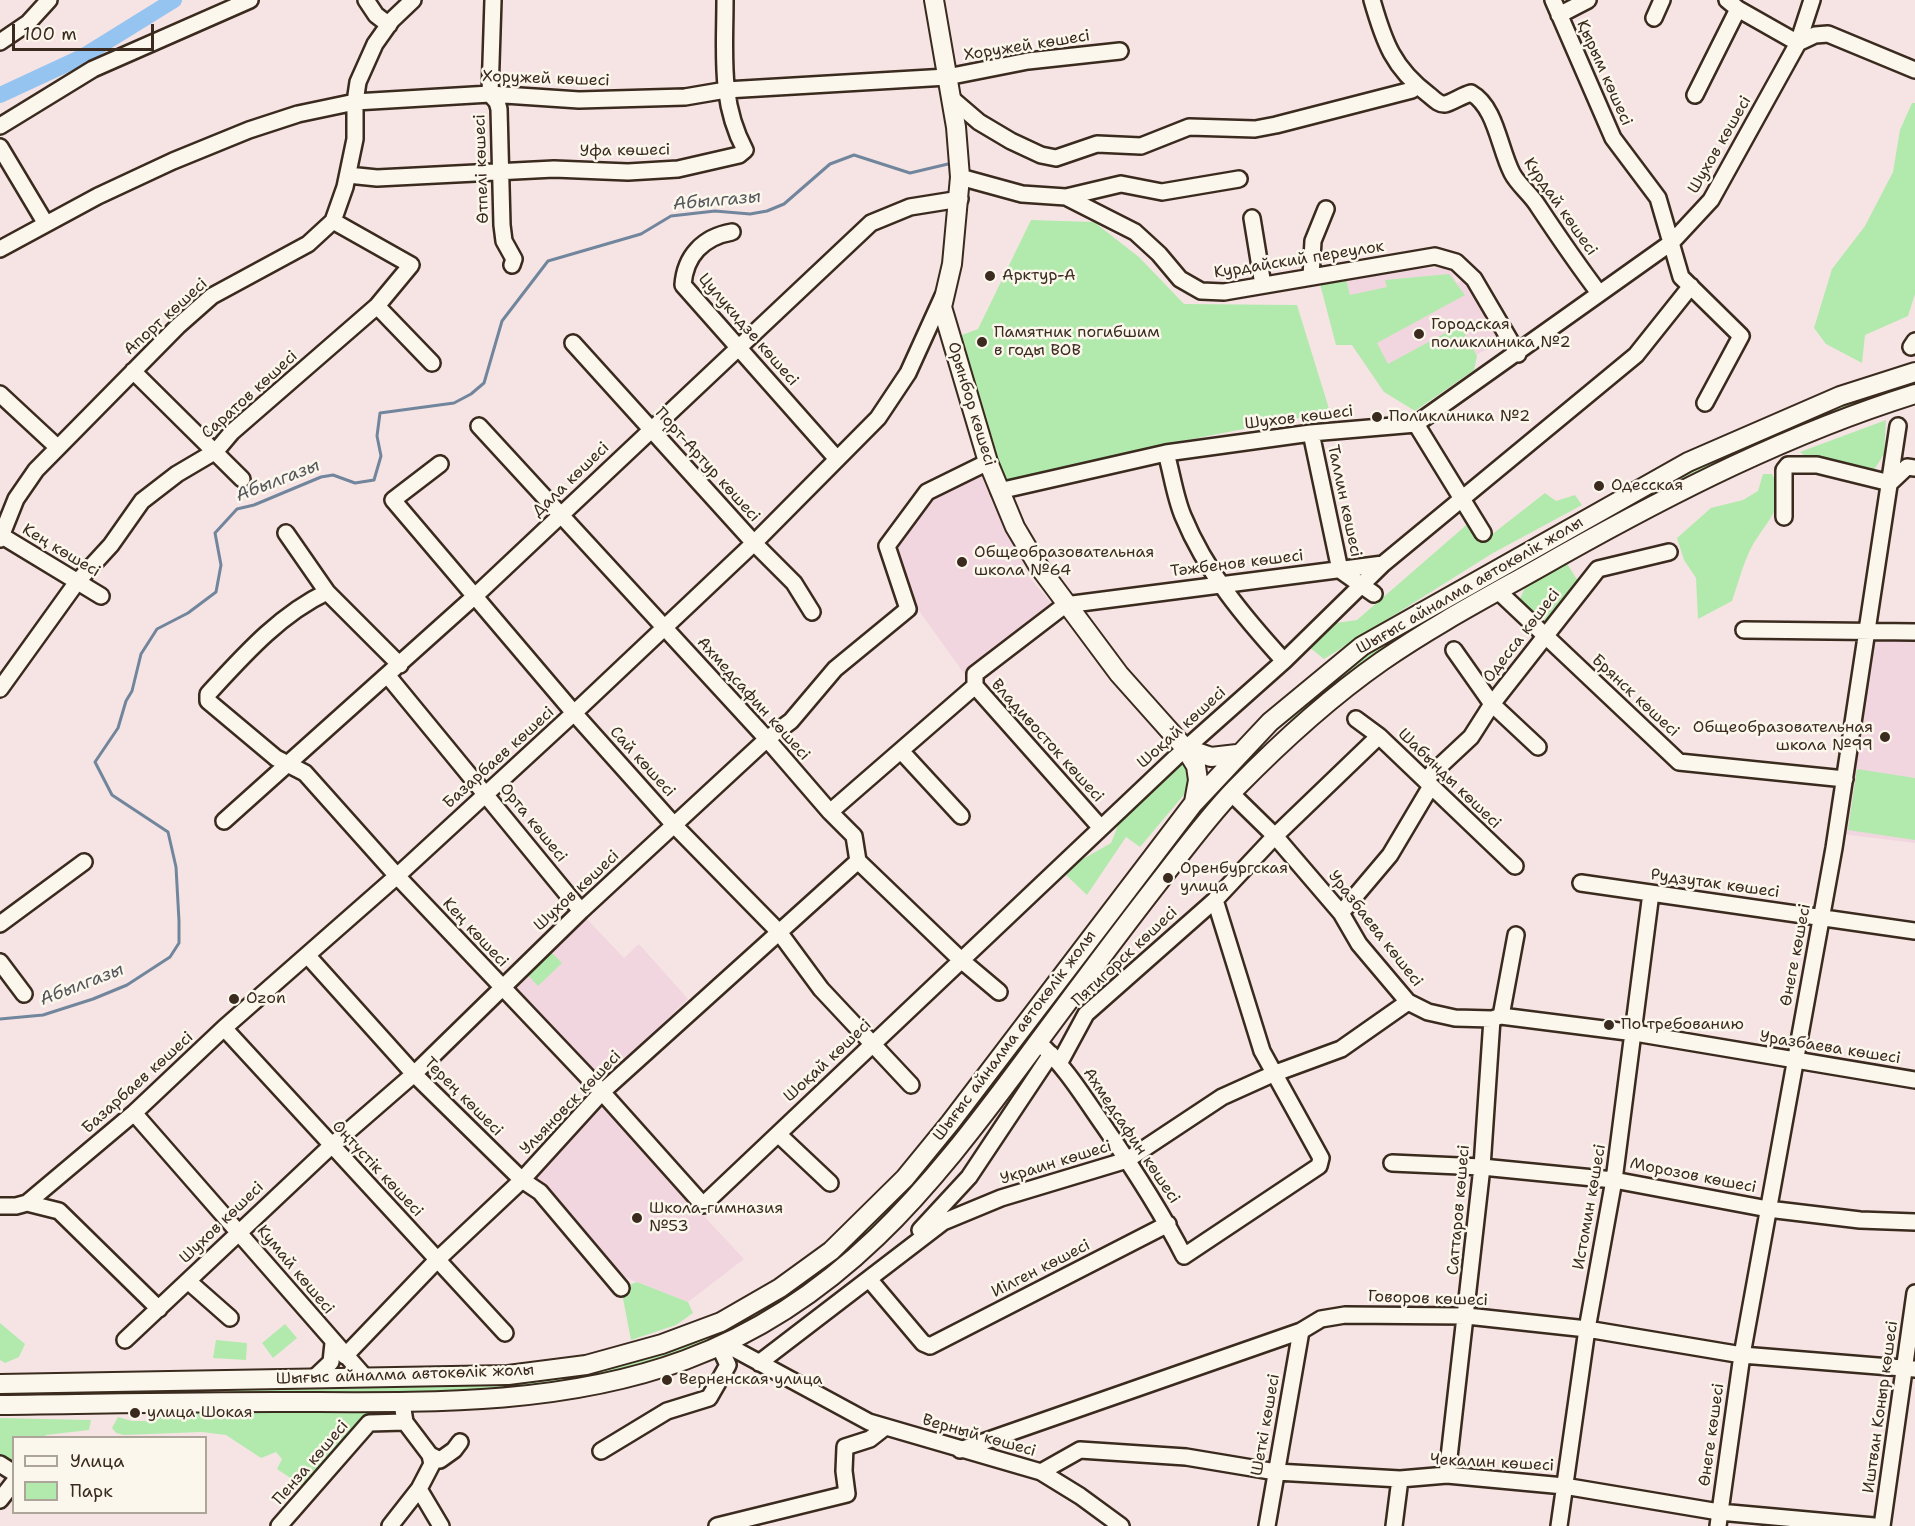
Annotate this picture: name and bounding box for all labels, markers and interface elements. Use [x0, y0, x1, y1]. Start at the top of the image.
scale bar [15, 12, 158, 50]
street label: Қырым көшесі [1572, 17, 1636, 129]
text: 100 m [23, 22, 77, 46]
street label: Хоружей көшесі [963, 27, 1091, 65]
street label: Хоружей көшесі [482, 67, 610, 91]
street label: Шухов көшесі [1684, 93, 1756, 197]
street label: Өтпелі көшесі [470, 114, 494, 224]
street label: Уфа көшесі [580, 141, 670, 161]
street label: Күрдай көшесі [1519, 154, 1601, 260]
water label: Абылгазы [672, 186, 762, 216]
street label: Курдайский переулок [1212, 237, 1386, 283]
place label: Арктур-А [1002, 266, 1076, 286]
marker: Арктур-А [983, 269, 997, 283]
street label: Цулукидзе көшесі [694, 270, 802, 390]
street label: Апорт көшесі [120, 275, 212, 359]
place label: Городская поликлиника №2 [1431, 315, 1571, 353]
place label: Памятник погибшим в годы ВОВ [994, 323, 1160, 361]
marker: Городская поликлиника №2 [1412, 327, 1426, 341]
marker: Памятник погибшим в годы ВОВ [975, 335, 989, 349]
street label: Орынбор көшесі [943, 340, 999, 468]
street label: Саратов көшесі [198, 347, 302, 443]
street label: Шухов көшесі [1243, 402, 1355, 434]
street label: Порт-Артур көшесі [651, 404, 763, 526]
place label: Поликлиника №2 [1389, 407, 1530, 427]
marker: Поликлиника №2 [1370, 410, 1384, 424]
street label: Дала көшесі [529, 439, 613, 521]
street label: Таллин көшесі [1323, 443, 1365, 559]
water label: Абылгазы [233, 455, 323, 507]
place label: Одесская [1611, 476, 1683, 496]
marker: Одесская [1592, 479, 1606, 493]
street label: Шығыс айналма автокөлік жолы [1353, 513, 1587, 659]
street label: Кең көшесі [19, 520, 103, 582]
place label: Общеобразовательная школа №64 [974, 543, 1154, 581]
street label: Тәжбенов көшесі [1169, 546, 1305, 582]
marker: Общеобразовательная школа №64 [955, 555, 969, 569]
street label: Одесса көшесі [1479, 585, 1565, 687]
street label: Ахмедсафин көшесі [693, 633, 813, 765]
street label: Брянск көшесі [1587, 651, 1683, 741]
street label: Владивосток көшесі [987, 675, 1107, 807]
street label: Шоқай көшесі [1134, 683, 1230, 773]
street label: Базарбаев көшесі [440, 703, 558, 813]
place label: Общеобразовательная школа №99 [1693, 718, 1873, 756]
street label: Сай көшесі [605, 723, 679, 801]
street label: Шабынды көшесі [1393, 725, 1505, 833]
marker: Общеобразовательная школа №99 [1878, 730, 1892, 744]
street label: Орта көшесі [495, 780, 571, 866]
street label: Шухов көшесі [530, 847, 624, 935]
place label: Оренбургская улица [1180, 859, 1288, 897]
street label: Рудзутак көшесі [1649, 865, 1781, 903]
street label: Уразбаева көшесі [1324, 867, 1426, 991]
marker: Оренбургская улица [1161, 871, 1175, 885]
street label: Кең көшесі [438, 894, 512, 972]
street label: Өнеге көшесі [1777, 902, 1815, 1008]
street label: Пятигорск көшесі [1068, 903, 1182, 1011]
street label: Шығыс айналма автокөлік жолы [930, 927, 1100, 1145]
water label: Абылгазы [37, 959, 127, 1011]
place label: Ozon [246, 989, 286, 1009]
marker: Ozon [227, 992, 241, 1006]
place label: По требованию [1621, 1015, 1744, 1035]
street label: Шоқай көшесі [780, 1016, 876, 1106]
marker: По требованию [1602, 1018, 1616, 1032]
street label: Уразбаева көшесі [1758, 1027, 1902, 1069]
street label: Базарбаев көшесі [79, 1028, 197, 1138]
street label: Ульяновск көшесі [516, 1047, 626, 1159]
street label: Терең көшесі [420, 1054, 506, 1140]
street label: Ахмедсафин көшесі [1078, 1065, 1184, 1207]
street label: Оңтүстік көшесі [327, 1117, 427, 1221]
street label: Украин көшесі [998, 1137, 1114, 1189]
street label: Истомин көшесі [1570, 1143, 1610, 1271]
street label: Саттаров көшесі [1444, 1144, 1474, 1276]
street label: Морозов көшесі [1628, 1154, 1758, 1198]
street label: Шухов көшесі [176, 1178, 268, 1268]
place label: Школа-гимназия №53 [649, 1199, 783, 1237]
marker: Школа-гимназия №53 [630, 1211, 644, 1225]
street label: Кумай көшесі [252, 1222, 338, 1318]
street label: Иілген көшесі [989, 1236, 1093, 1302]
street label: Говоров көшесі [1368, 1287, 1488, 1311]
street label: Иштван Коныр көшесі [1859, 1319, 1903, 1495]
street label: Шығыс айналма автокөлік жолы [275, 1361, 535, 1389]
place label: Верненская улица [679, 1370, 823, 1390]
street label: Шеткі көшесі [1248, 1372, 1284, 1478]
marker: Верненская улица [660, 1373, 674, 1387]
street label: Өнеге көшесі [1695, 1382, 1729, 1488]
place label: улица Шокая [147, 1403, 253, 1423]
marker: улица Шокая [128, 1406, 142, 1420]
street label: Верный көшесі [920, 1411, 1038, 1461]
street label: Пенза көшесі [269, 1417, 353, 1509]
legend [12, 1436, 207, 1514]
text: Улица [70, 1449, 124, 1473]
street label: Чекалин көшесі [1429, 1450, 1555, 1476]
text: Парк [70, 1479, 113, 1503]

